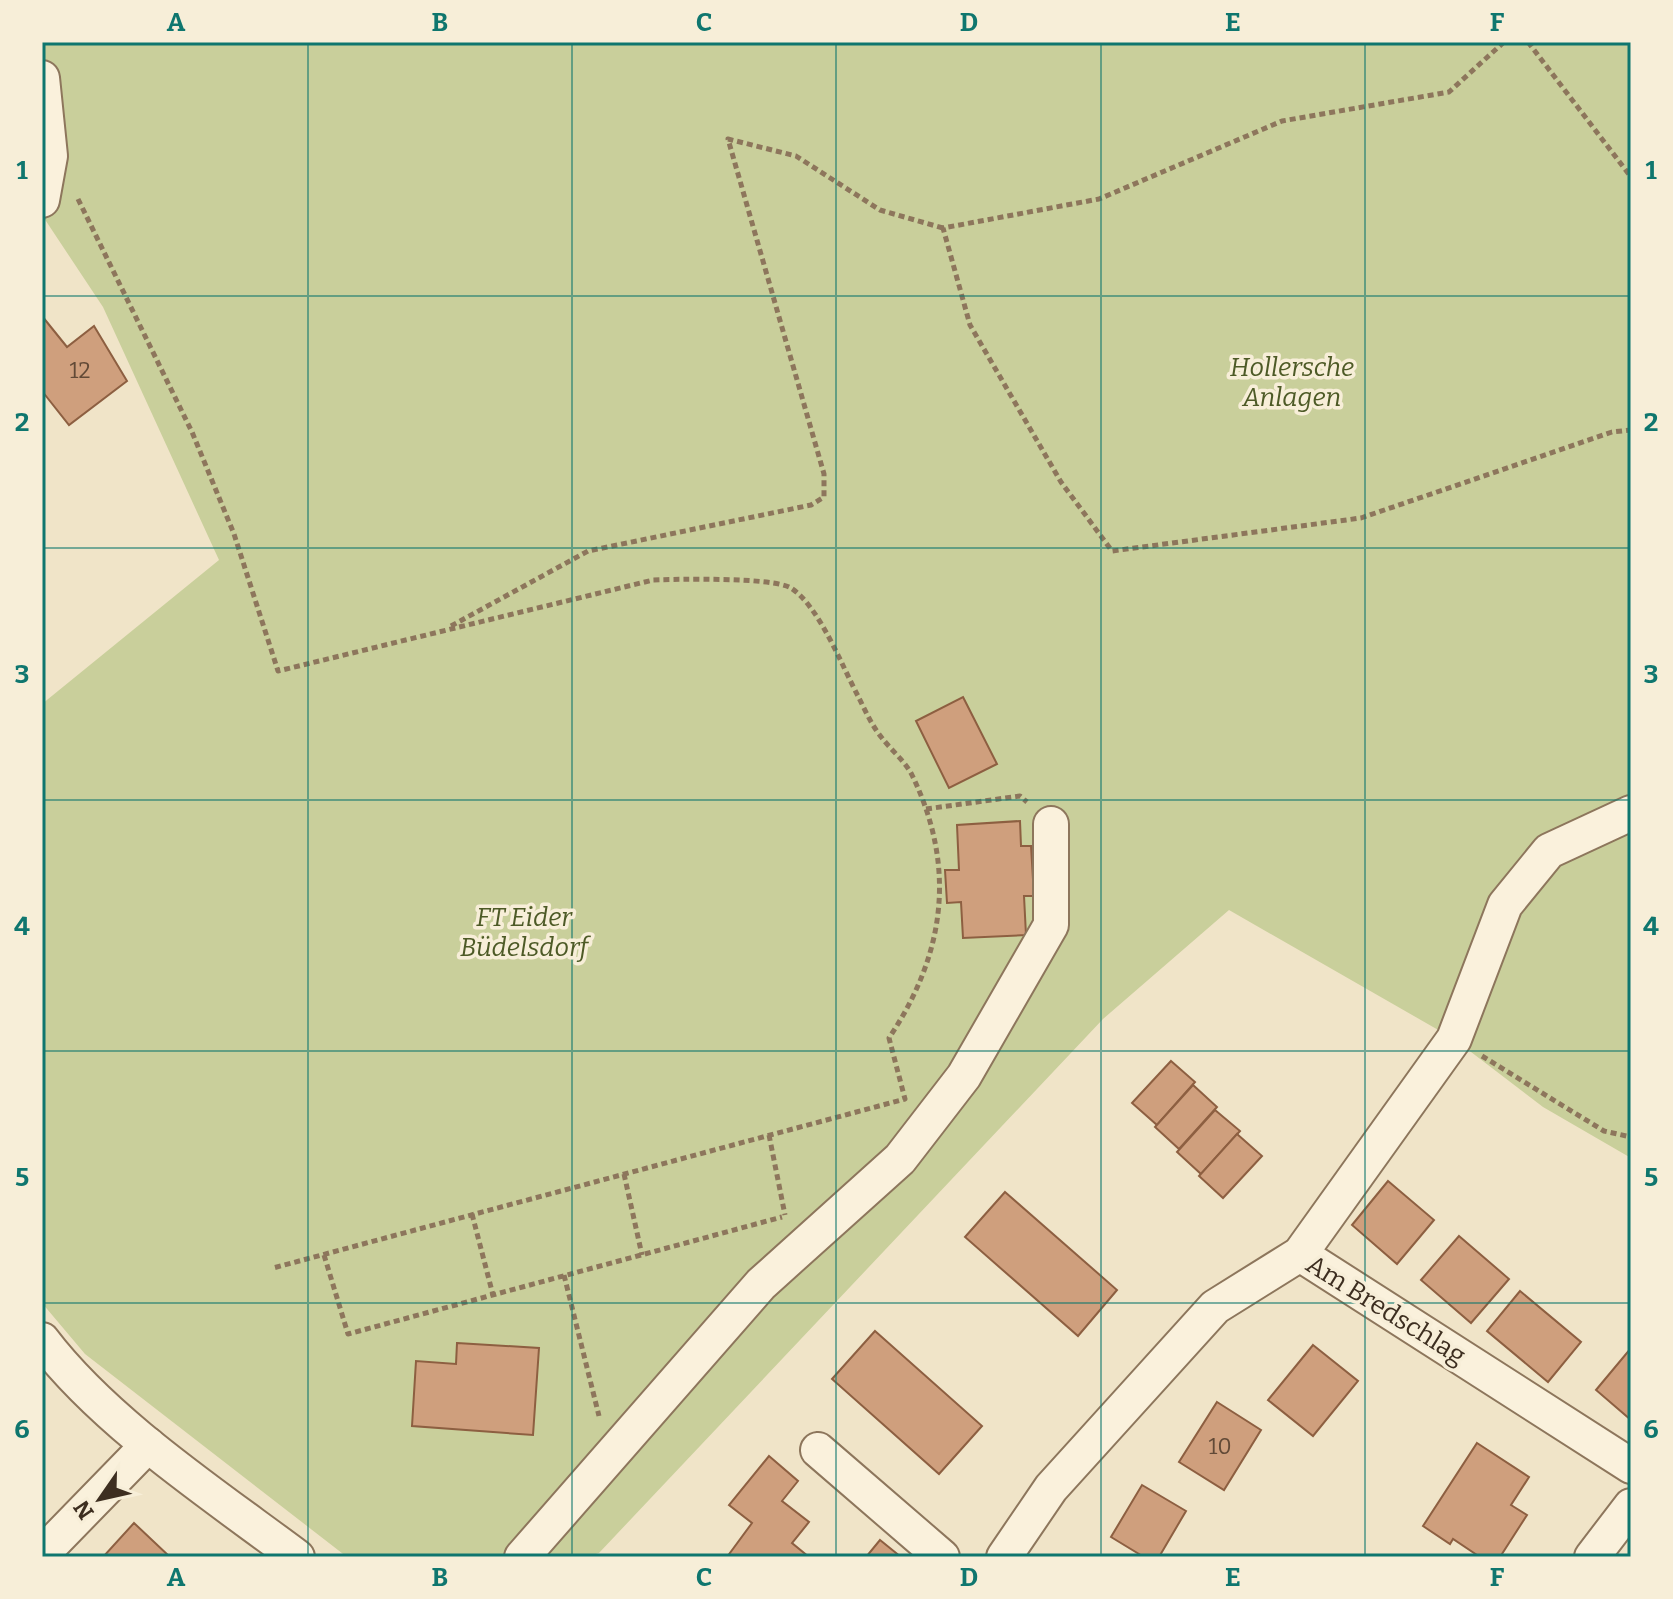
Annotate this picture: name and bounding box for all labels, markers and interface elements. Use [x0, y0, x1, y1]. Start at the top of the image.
text: A [167, 7, 186, 38]
text: B [432, 7, 448, 38]
text: C [696, 7, 712, 38]
text: D [960, 7, 978, 38]
text: E [1225, 7, 1241, 38]
text: F [1490, 7, 1505, 38]
text: 1 [16, 155, 28, 186]
text: 1 [1645, 155, 1657, 186]
park label: Hollersche Anlagen [1230, 352, 1354, 413]
house number: 12 [70, 357, 90, 384]
text: 2 [15, 407, 29, 438]
text: 2 [1644, 407, 1658, 438]
text: 3 [15, 659, 29, 690]
text: 3 [1644, 659, 1658, 690]
park label: FT Eider Büdelsdorf [460, 902, 592, 963]
text: 4 [14, 911, 30, 942]
text: 4 [1643, 911, 1659, 942]
text: 5 [15, 1162, 29, 1193]
text: 5 [1644, 1162, 1658, 1193]
street label: Am Bredschlag [1301, 1249, 1471, 1371]
text: 6 [14, 1414, 30, 1445]
text: 6 [1643, 1414, 1659, 1445]
house number: 10 [1208, 1433, 1232, 1460]
north arrow [60, 1459, 140, 1539]
text: N [68, 1495, 100, 1524]
text: A [167, 1562, 186, 1593]
text: B [432, 1562, 448, 1593]
text: C [696, 1562, 712, 1593]
text: D [960, 1562, 978, 1593]
text: E [1225, 1562, 1241, 1593]
text: F [1490, 1562, 1505, 1593]

